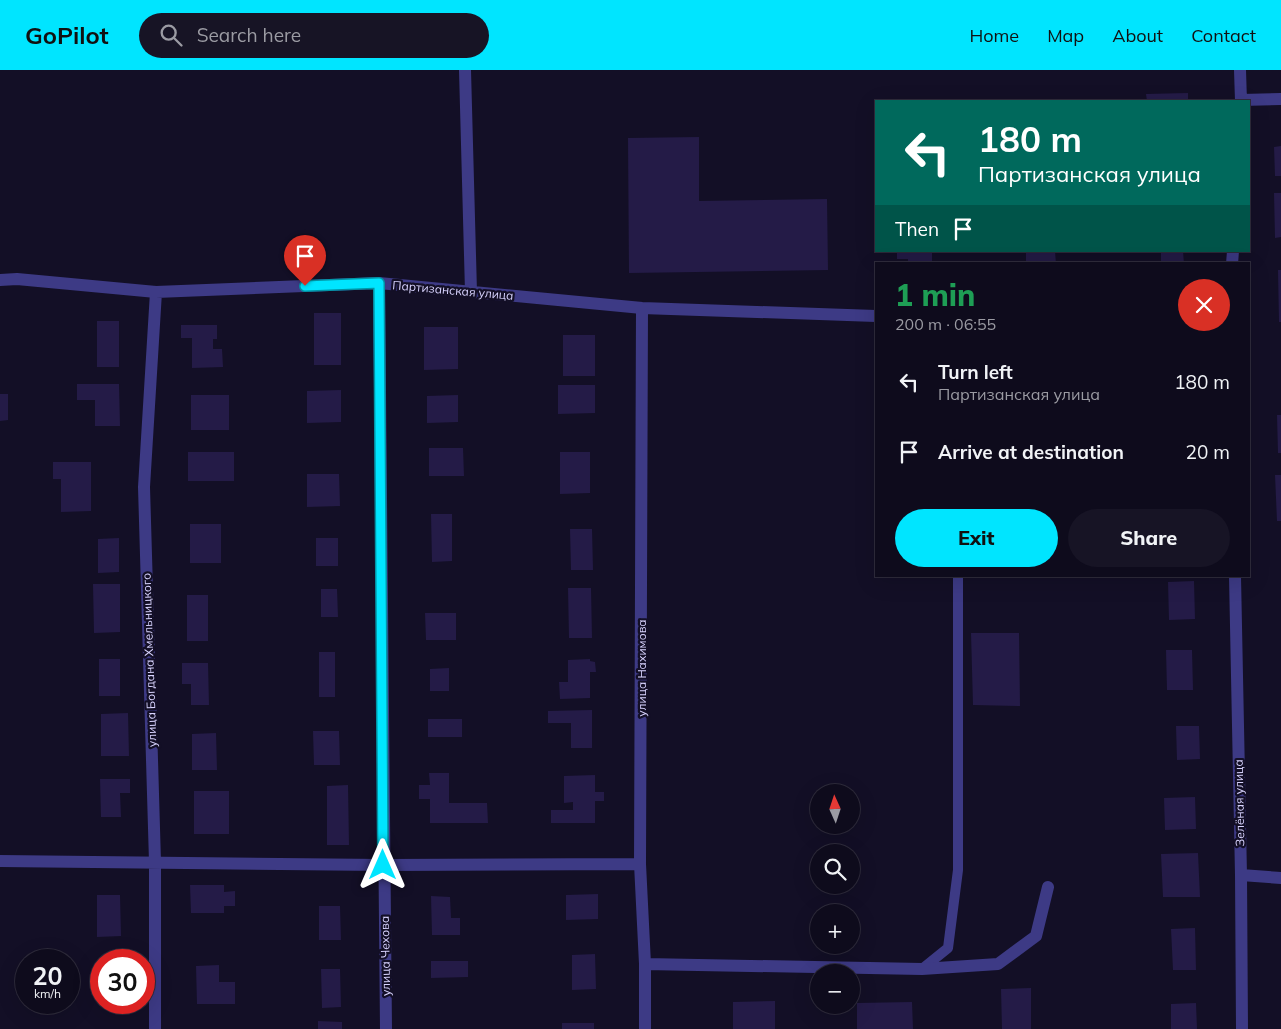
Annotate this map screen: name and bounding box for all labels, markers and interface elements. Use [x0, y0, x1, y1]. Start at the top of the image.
search box [139, 13, 489, 58]
text: GoPilot [25, 20, 109, 50]
icon: search [157, 21, 185, 49]
text: Search here [197, 23, 301, 47]
text: Home [969, 24, 1019, 47]
text: Map [1047, 24, 1084, 47]
text: About [1112, 24, 1163, 47]
text: Contact [1191, 24, 1256, 47]
text: 180 m [978, 117, 1082, 161]
icon: left [895, 120, 960, 185]
text: Партизанская улица [978, 160, 1201, 188]
icon: arrive [949, 215, 977, 243]
text: Then [895, 217, 939, 241]
pin [284, 235, 326, 286]
icon: arrive [291, 242, 319, 270]
text: 1 min [895, 276, 975, 314]
street label: Партизанская улица [392, 277, 514, 303]
button: close [1178, 279, 1230, 331]
text: 200 m · 06:55 [895, 314, 996, 334]
text: Turn left [938, 360, 1013, 384]
icon: left [895, 368, 923, 396]
text: 180 m [1174, 370, 1230, 394]
text: Партизанская улица [938, 384, 1100, 404]
icon: arrive [895, 438, 923, 466]
text: Arrive at destination [938, 440, 1124, 464]
text: 20 m [1186, 440, 1230, 464]
button: Exit [895, 509, 1058, 567]
button: Share [1068, 509, 1230, 567]
street label: улица Богдана Хмельницкого [138, 573, 160, 747]
street label: улица Нахимова [634, 619, 649, 717]
street label: Зелёная улица [1231, 759, 1247, 847]
north arrow [810, 784, 860, 834]
map controls [810, 784, 860, 1014]
position arrow [356, 838, 408, 890]
button: search [810, 844, 860, 894]
button: + [810, 904, 860, 954]
street label: улица Чехова [377, 916, 393, 996]
speed limit sign: 30 [90, 949, 155, 1014]
text: 20 [32, 960, 63, 991]
button: − [810, 964, 860, 1014]
text: km/h [34, 986, 61, 1001]

